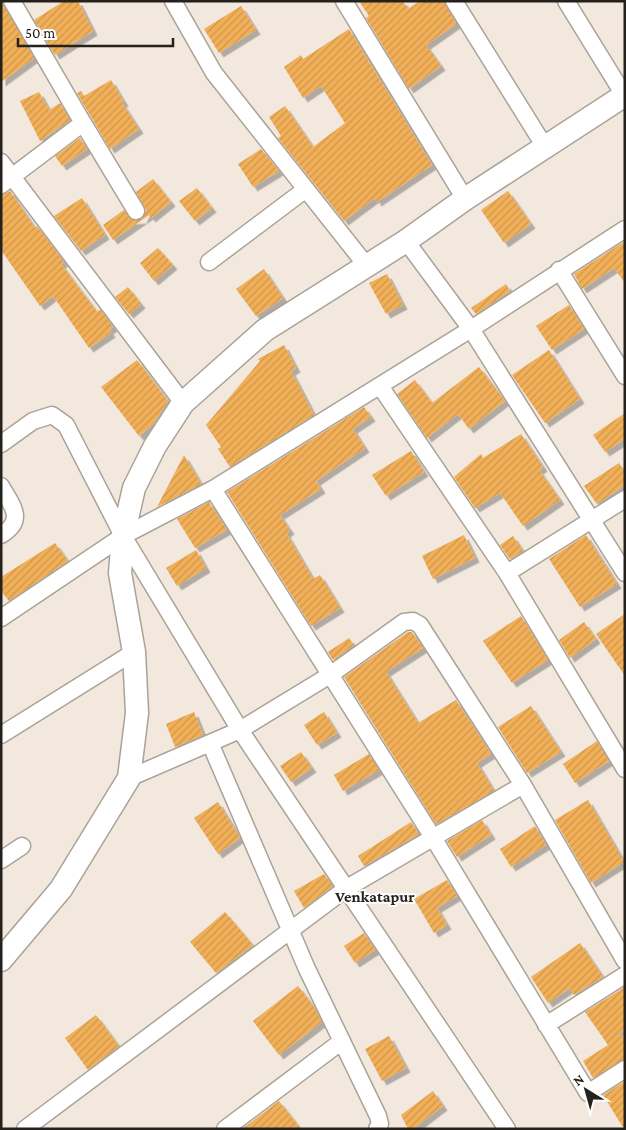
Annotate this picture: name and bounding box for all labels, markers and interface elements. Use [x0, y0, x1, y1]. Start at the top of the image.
scale bar [18, 15, 172, 47]
text: 50 m [25, 25, 55, 41]
district label: Venkatapur [334, 888, 415, 905]
north arrow [561, 1065, 611, 1115]
text: N [570, 1070, 587, 1089]

